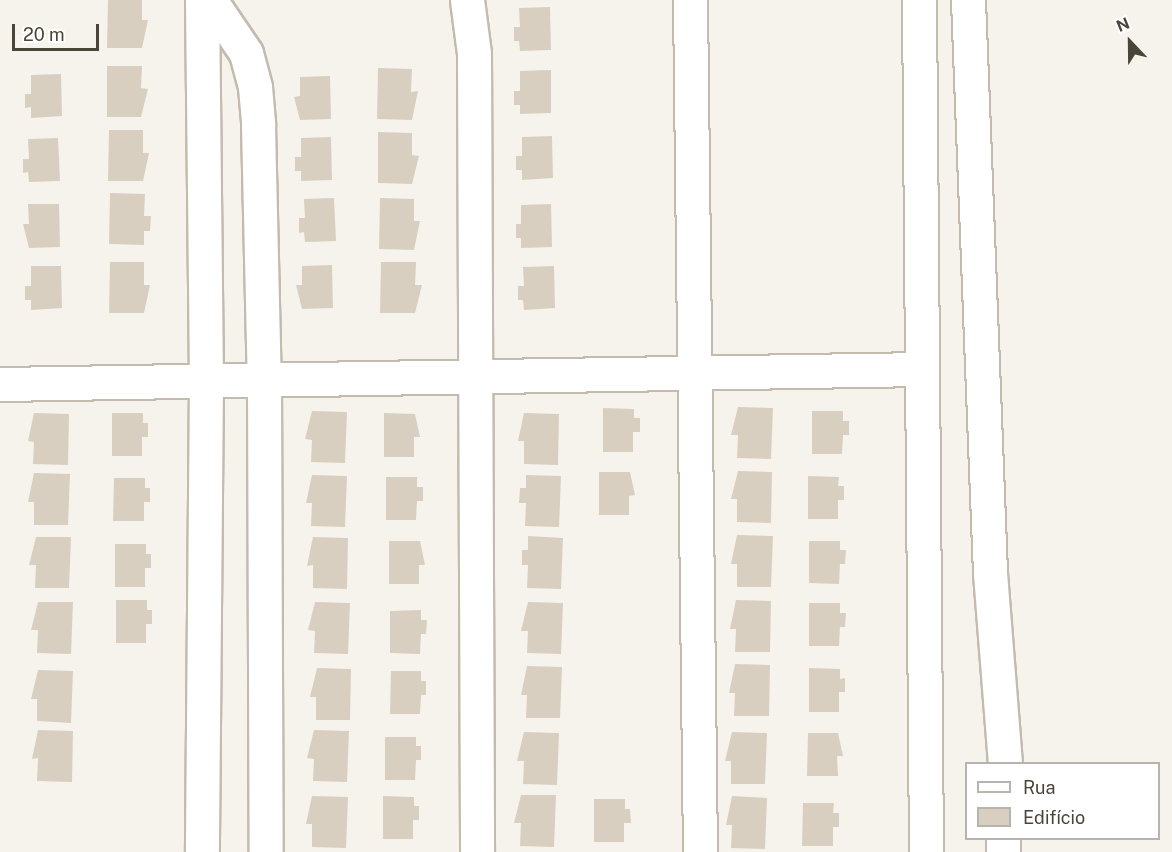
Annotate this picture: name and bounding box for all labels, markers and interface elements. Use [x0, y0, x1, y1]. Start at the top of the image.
scale bar [15, 12, 102, 50]
north arrow [1100, 12, 1160, 72]
text: N [1114, 14, 1132, 36]
text: 20 m [23, 24, 65, 45]
legend [965, 762, 1160, 840]
text: Rua [1023, 777, 1055, 798]
text: Edifício [1023, 807, 1085, 828]

